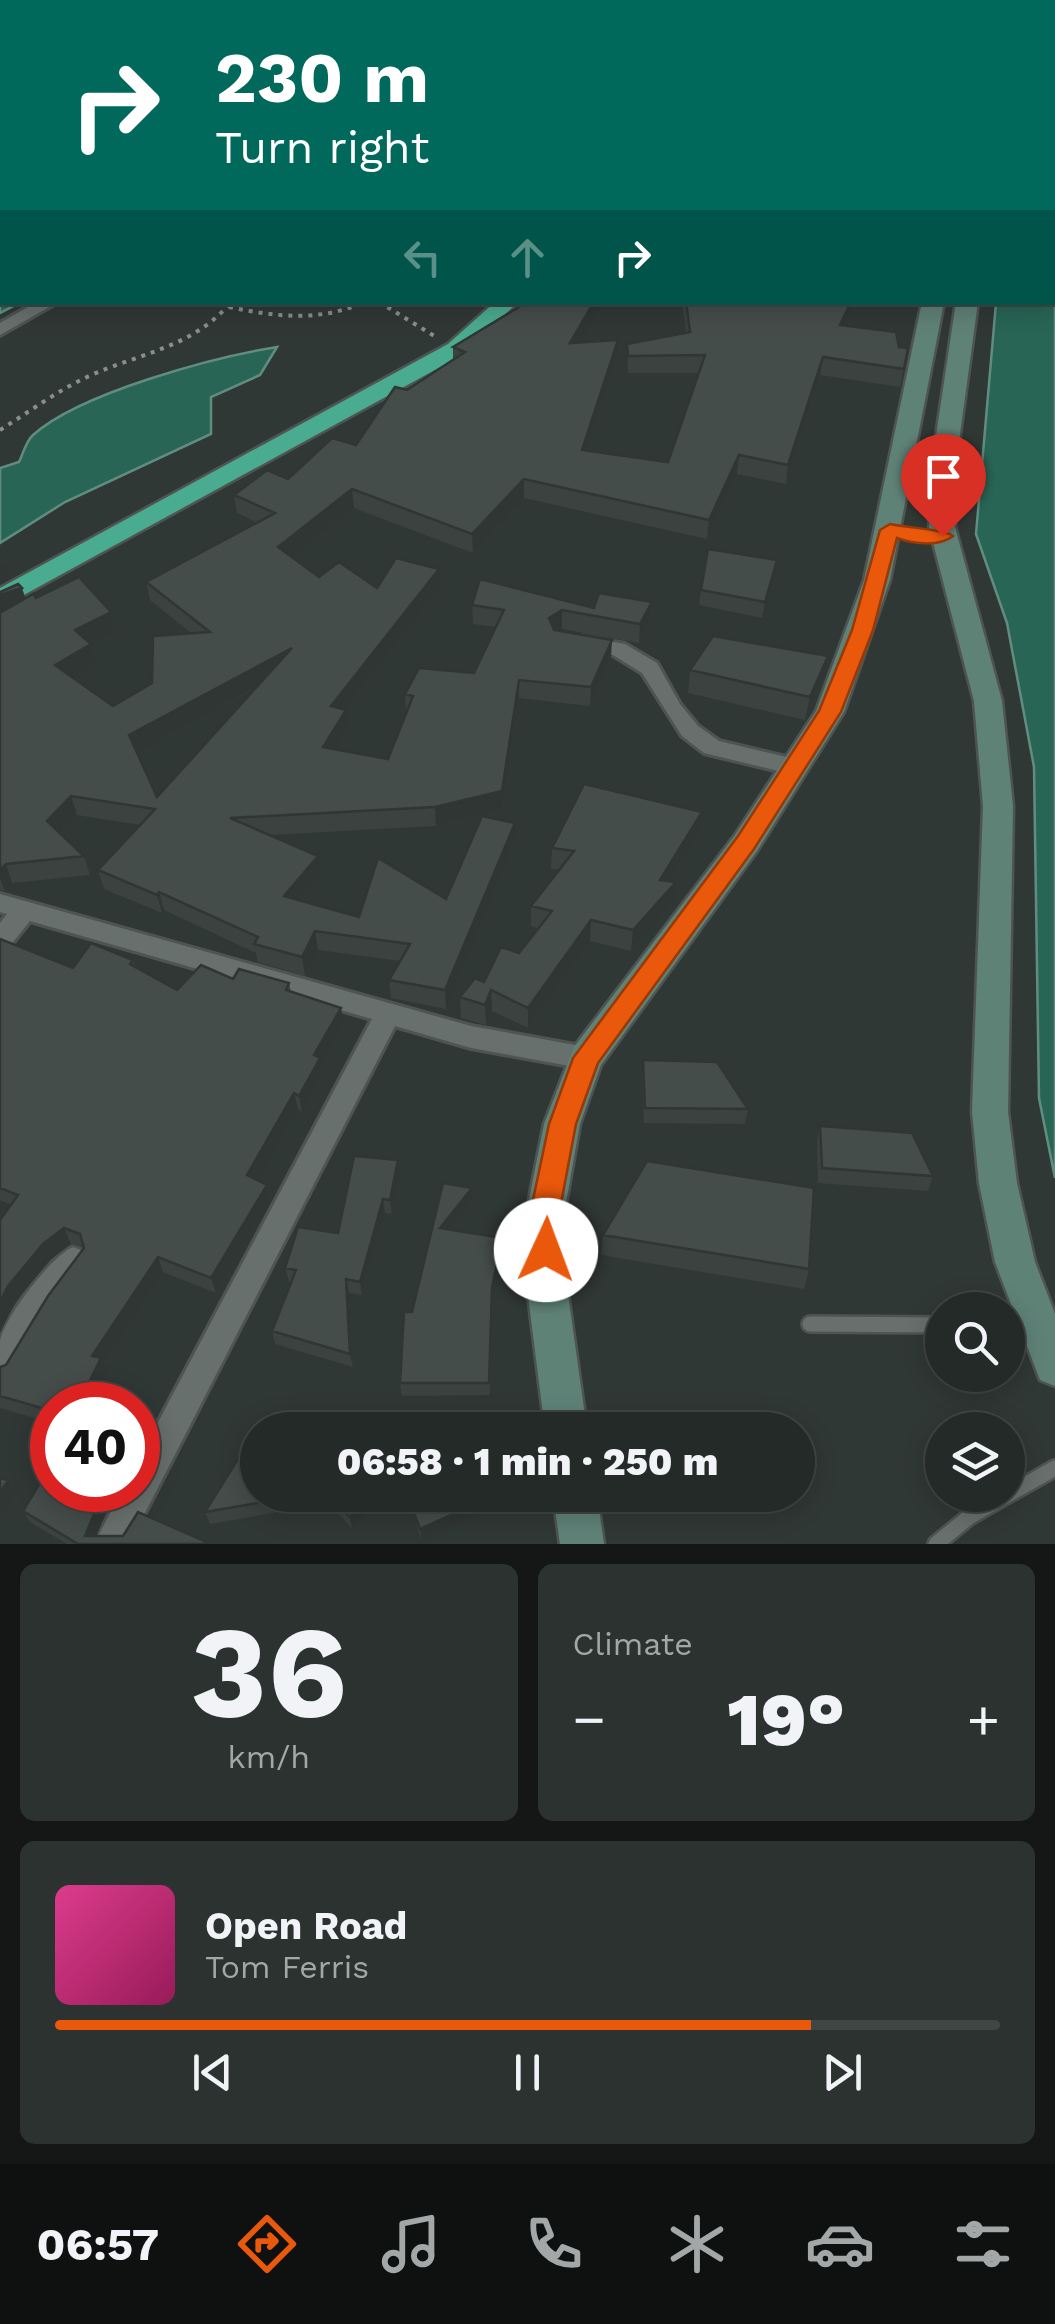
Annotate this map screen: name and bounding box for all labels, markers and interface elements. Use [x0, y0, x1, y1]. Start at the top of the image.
text: 230 m [215, 37, 429, 119]
icon: right [50, 40, 180, 170]
text: Turn right [215, 121, 429, 174]
icon: left [395, 230, 450, 285]
icon: ahead [500, 230, 555, 285]
icon: right [605, 230, 660, 285]
pin [901, 434, 986, 537]
icon: arrive [916, 449, 971, 504]
position arrow [494, 1198, 598, 1302]
map controls [925, 1292, 1025, 1512]
button: search [925, 1292, 1025, 1392]
speed limit sign: 40 [30, 1382, 160, 1512]
button: layers [925, 1412, 1025, 1512]
text: 06:58 · 1 min · 250 m [337, 1440, 718, 1484]
text: 36 [190, 1596, 347, 1749]
text: Climate [573, 1625, 693, 1663]
text: 19° [727, 1675, 845, 1763]
text: − [573, 1687, 606, 1751]
text: + [967, 1687, 1000, 1751]
text: km/h [228, 1738, 310, 1776]
text: Open Road [205, 1904, 407, 1948]
text: Tom Ferris [205, 1948, 369, 1986]
icon: previous [185, 2045, 240, 2100]
icon: pause [500, 2045, 555, 2100]
icon: next [815, 2045, 870, 2100]
icon: directions [232, 2209, 302, 2279]
icon: music [376, 2209, 446, 2279]
icon: phone [519, 2209, 589, 2279]
icon: climate [662, 2209, 732, 2279]
icon: car [805, 2209, 875, 2279]
icon: filters [948, 2209, 1018, 2279]
text: 06:57 [37, 2218, 159, 2271]

